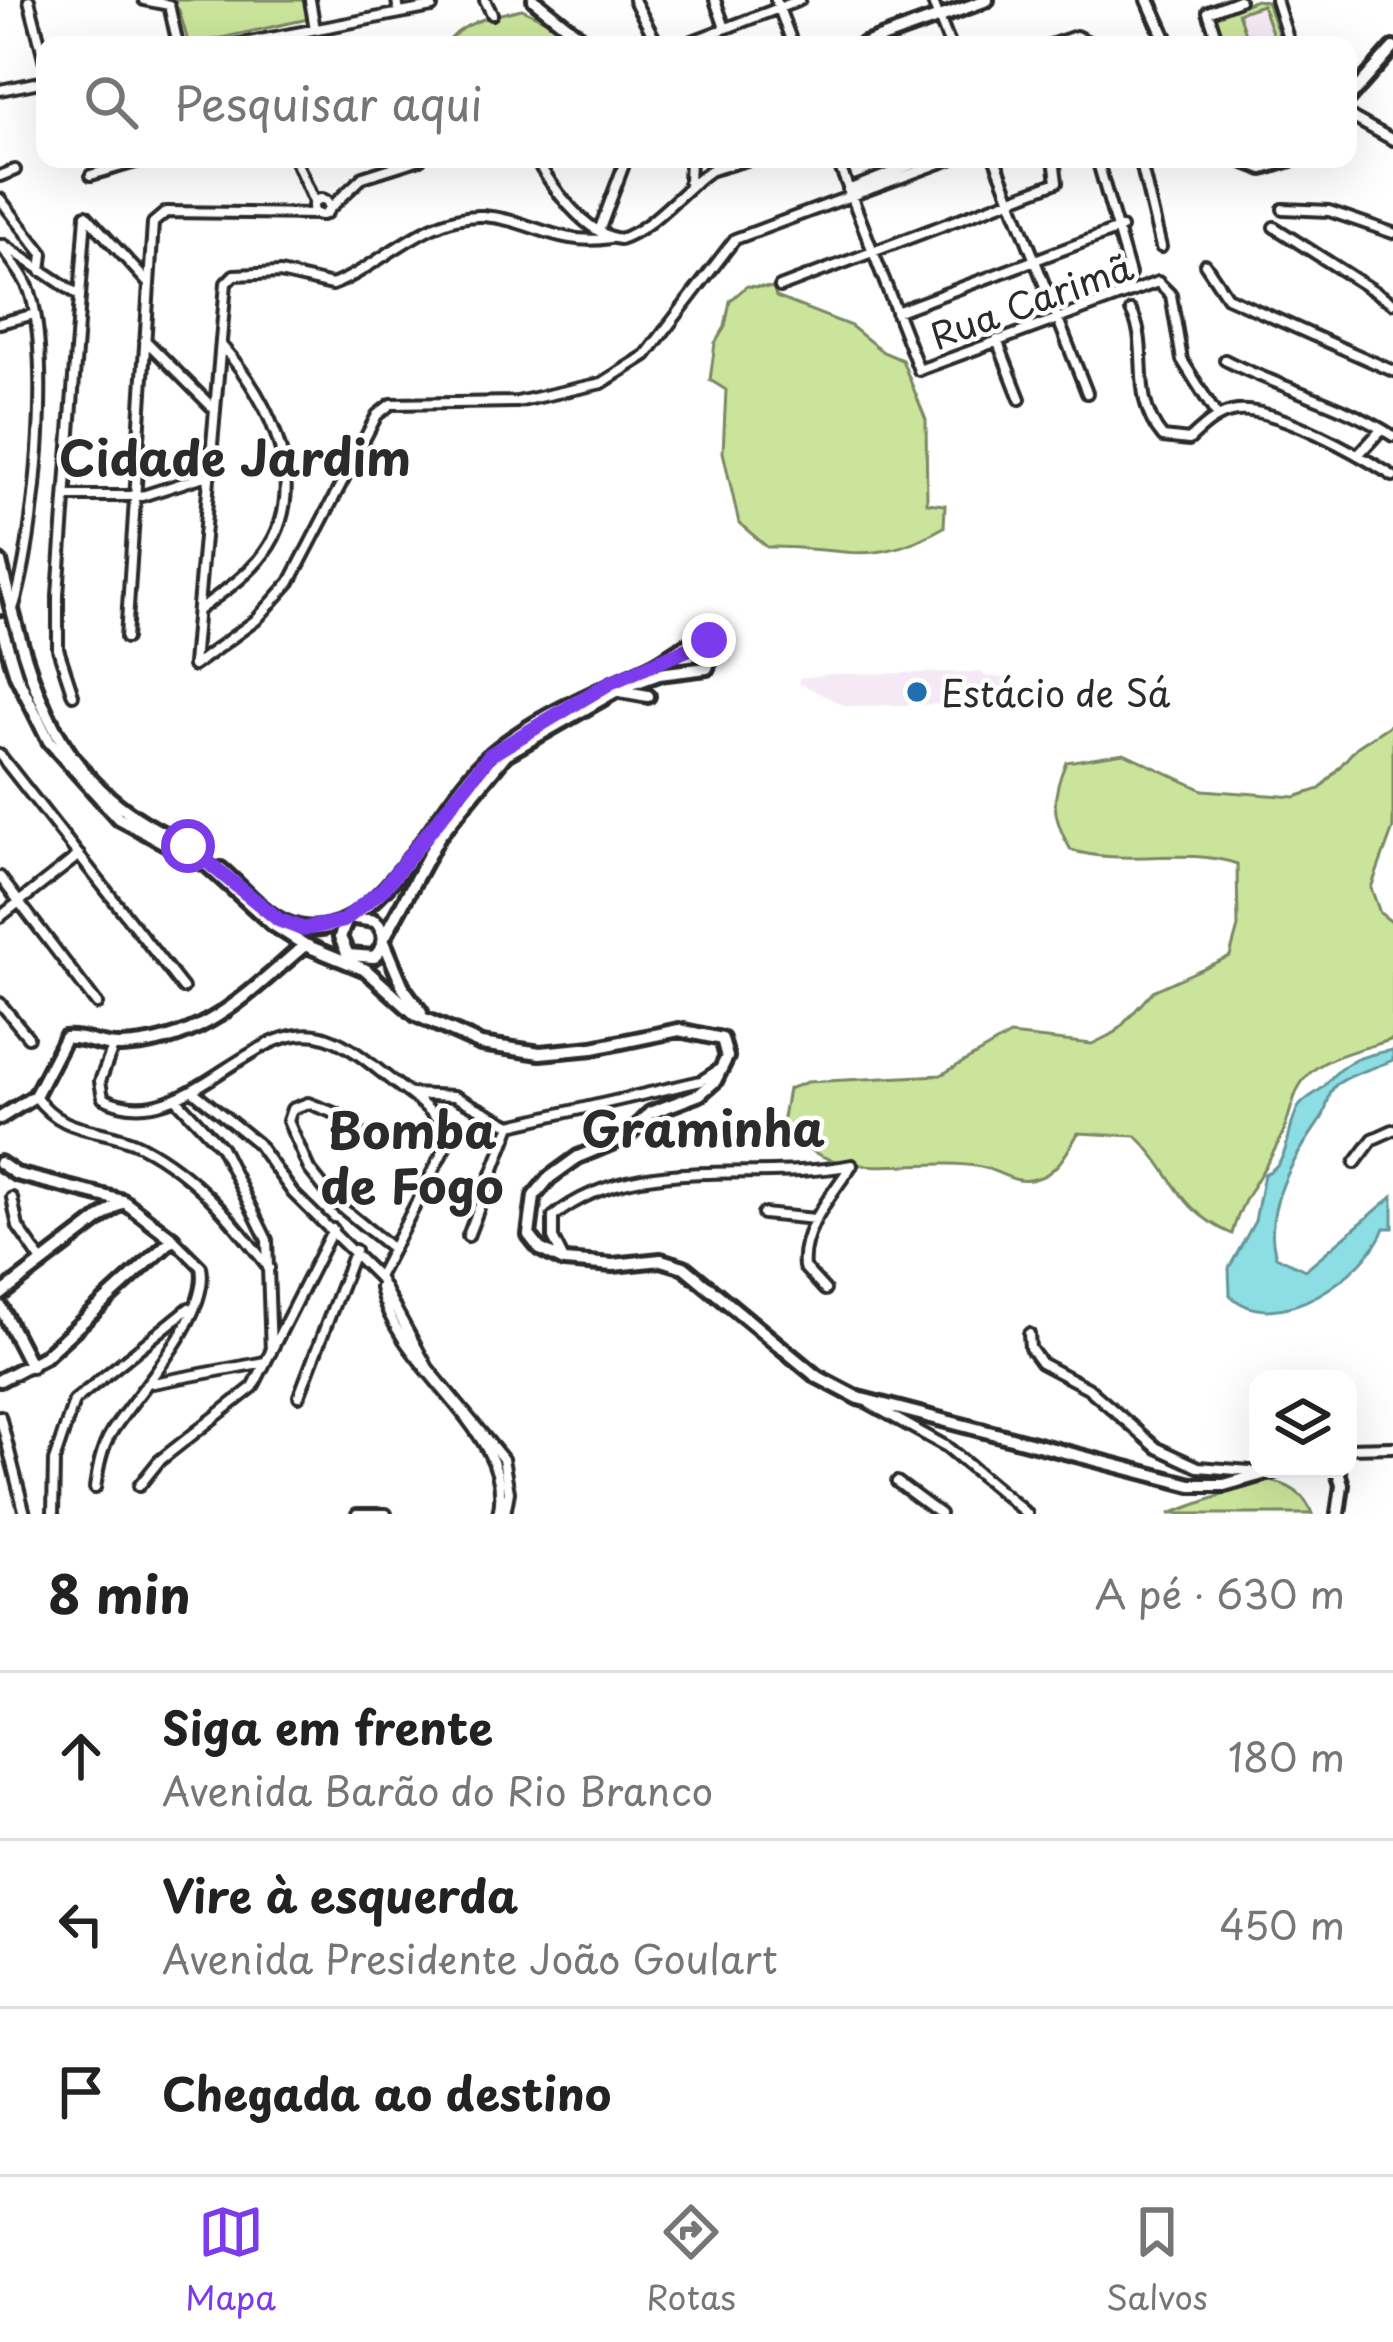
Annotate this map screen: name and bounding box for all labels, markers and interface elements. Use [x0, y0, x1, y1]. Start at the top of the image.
search box [36, 36, 1357, 168]
text: Pesquisar aqui [174, 68, 483, 136]
icon: search [78, 69, 144, 135]
street label: Rua Carimã [922, 238, 1140, 362]
district label: Cidade Jardim [59, 420, 411, 492]
route end [682, 613, 736, 667]
place label: Estácio de Sá [941, 665, 1171, 719]
marker: Estácio de Sá [904, 679, 930, 705]
route start [161, 819, 215, 873]
district label: Graminha [581, 1091, 826, 1163]
district label: Bomba de Fogo [320, 1093, 504, 1220]
map controls [1249, 1370, 1357, 1478]
button: layers [1249, 1370, 1357, 1478]
text: 8 min [48, 1554, 191, 1631]
text: A pé · 630 m [1095, 1563, 1345, 1622]
text: Siga em frente [162, 1692, 493, 1760]
icon: ahead [48, 1723, 114, 1789]
text: 180 m [1228, 1726, 1345, 1785]
text: Avenida Barão do Rio Branco [162, 1760, 713, 1819]
text: Vire à esquerda [162, 1860, 518, 1928]
icon: left [48, 1891, 114, 1957]
text: 450 m [1219, 1894, 1345, 1953]
text: Avenida Presidente João Goulart [162, 1928, 778, 1987]
text: Chegada ao destino [162, 2058, 611, 2126]
icon: arrive [48, 2059, 114, 2125]
tab: Mapa [185, 2199, 276, 2321]
tab: Rotas [646, 2199, 736, 2321]
tab: Salvos [1106, 2199, 1208, 2321]

